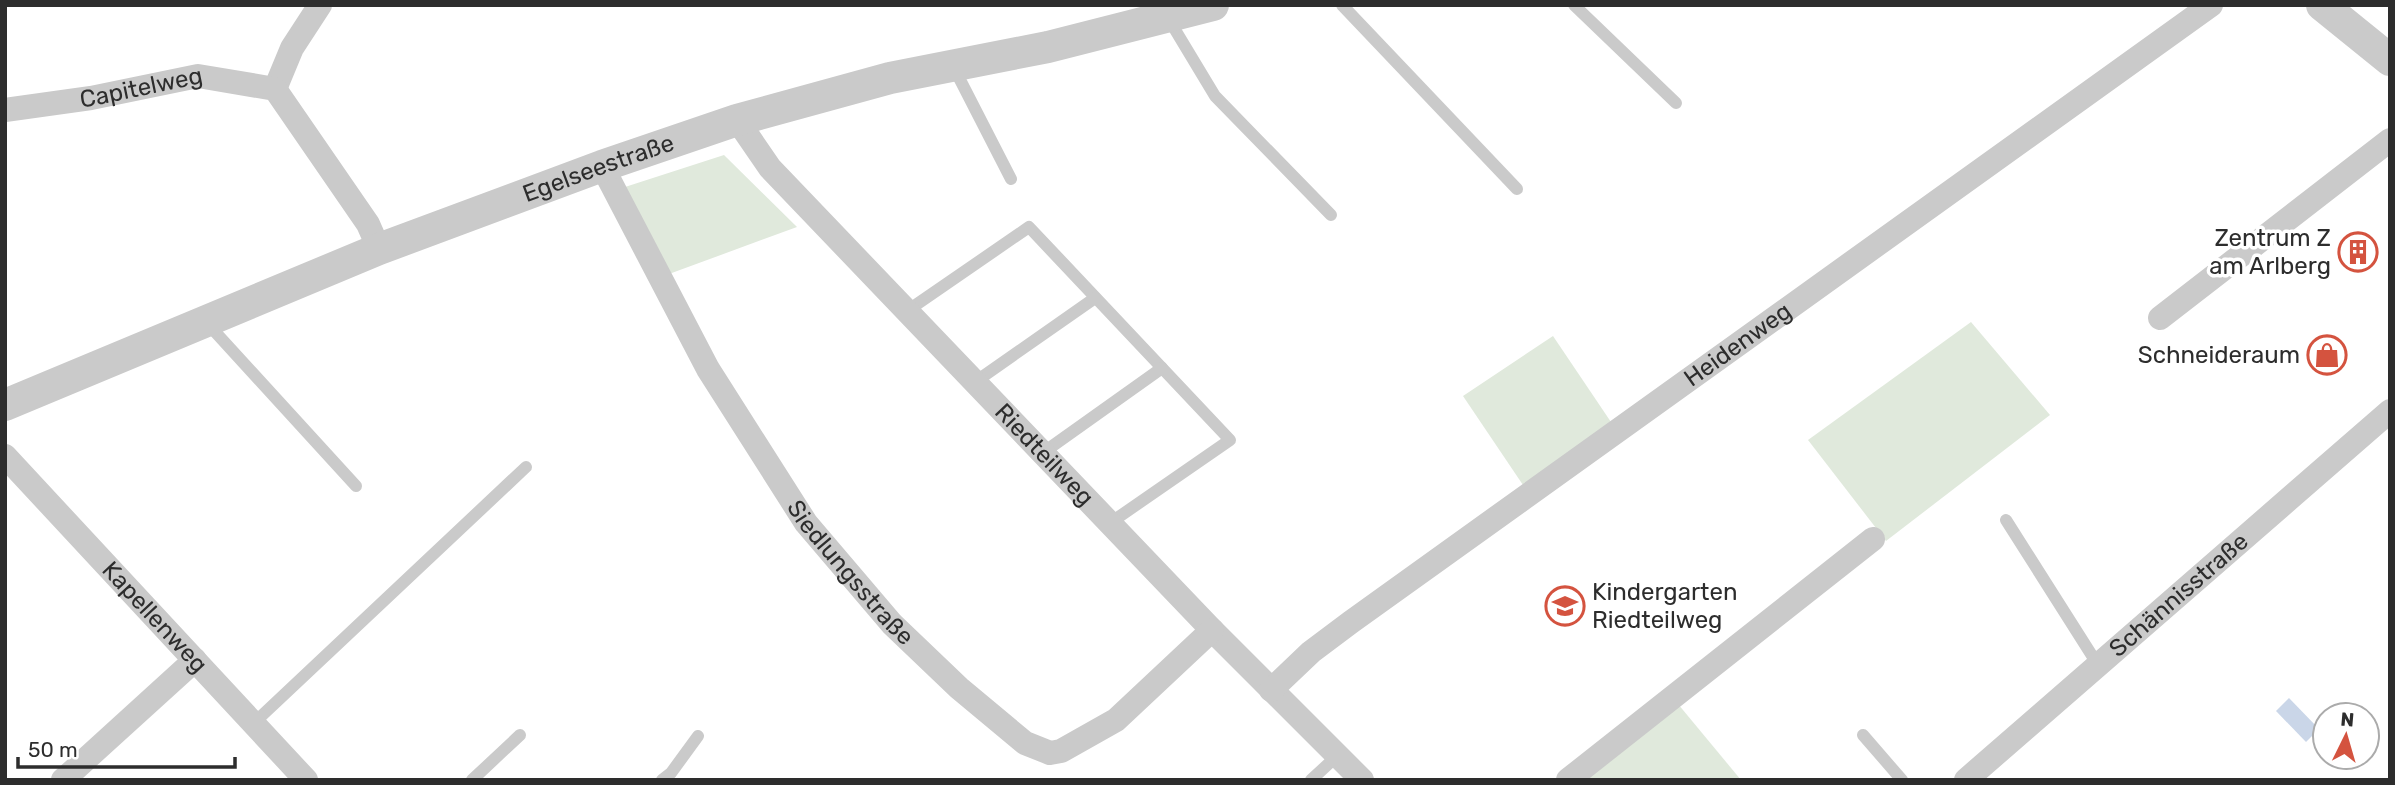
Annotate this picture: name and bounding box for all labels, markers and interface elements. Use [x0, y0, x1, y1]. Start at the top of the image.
street label: Capitelweg [78, 61, 205, 113]
street label: Egelseestraße [519, 129, 678, 208]
place label: Zentrum Z am Arlberg [2209, 224, 2331, 280]
building icon: Zentrum Z am Arlberg [2337, 231, 2379, 273]
street label: Heidenweg [1679, 297, 1797, 393]
shop icon: Schneideraum [2306, 334, 2348, 376]
place label: Schneideraum [2138, 341, 2300, 369]
street label: Riedteilweg [989, 398, 1099, 512]
street label: Siedlungsstraße [781, 495, 919, 651]
street label: Schännisstraße [2104, 527, 2254, 663]
street label: Kapellenweg [96, 556, 213, 679]
place label: Kindergarten Riedteilweg [1592, 578, 1737, 634]
school or university icon: Kindergarten Riedteilweg [1544, 585, 1586, 627]
north arrow [2311, 701, 2381, 771]
text: N [2340, 708, 2355, 732]
scale bar [18, 726, 234, 770]
text: 50 m [28, 737, 78, 762]

